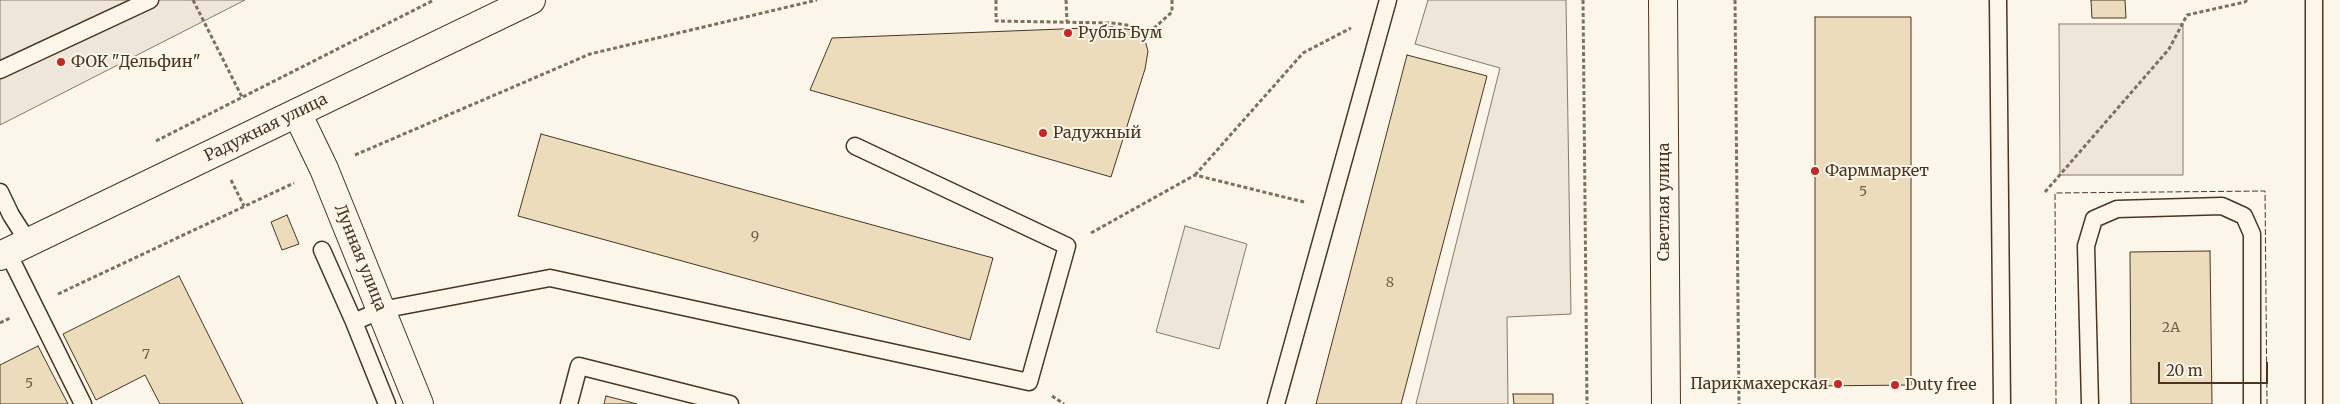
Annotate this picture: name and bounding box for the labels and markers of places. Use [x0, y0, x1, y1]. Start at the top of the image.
place label: Рубль Бум [1078, 23, 1162, 43]
marker: Рубль Бум [1062, 27, 1074, 39]
place label: ФОК "Дельфин" [71, 52, 201, 72]
marker: ФОК "Дельфин" [55, 56, 67, 68]
place label: Радужный [1053, 123, 1141, 143]
marker: Радужный [1037, 127, 1049, 139]
place label: Фарммаркет [1825, 161, 1929, 181]
marker: Фарммаркет [1809, 165, 1821, 177]
place label: Парикмахерская [1690, 374, 1828, 394]
place label: Duty free [1905, 375, 1977, 395]
marker: Парикмахерская [1832, 378, 1844, 390]
marker: Duty free [1889, 379, 1901, 391]

